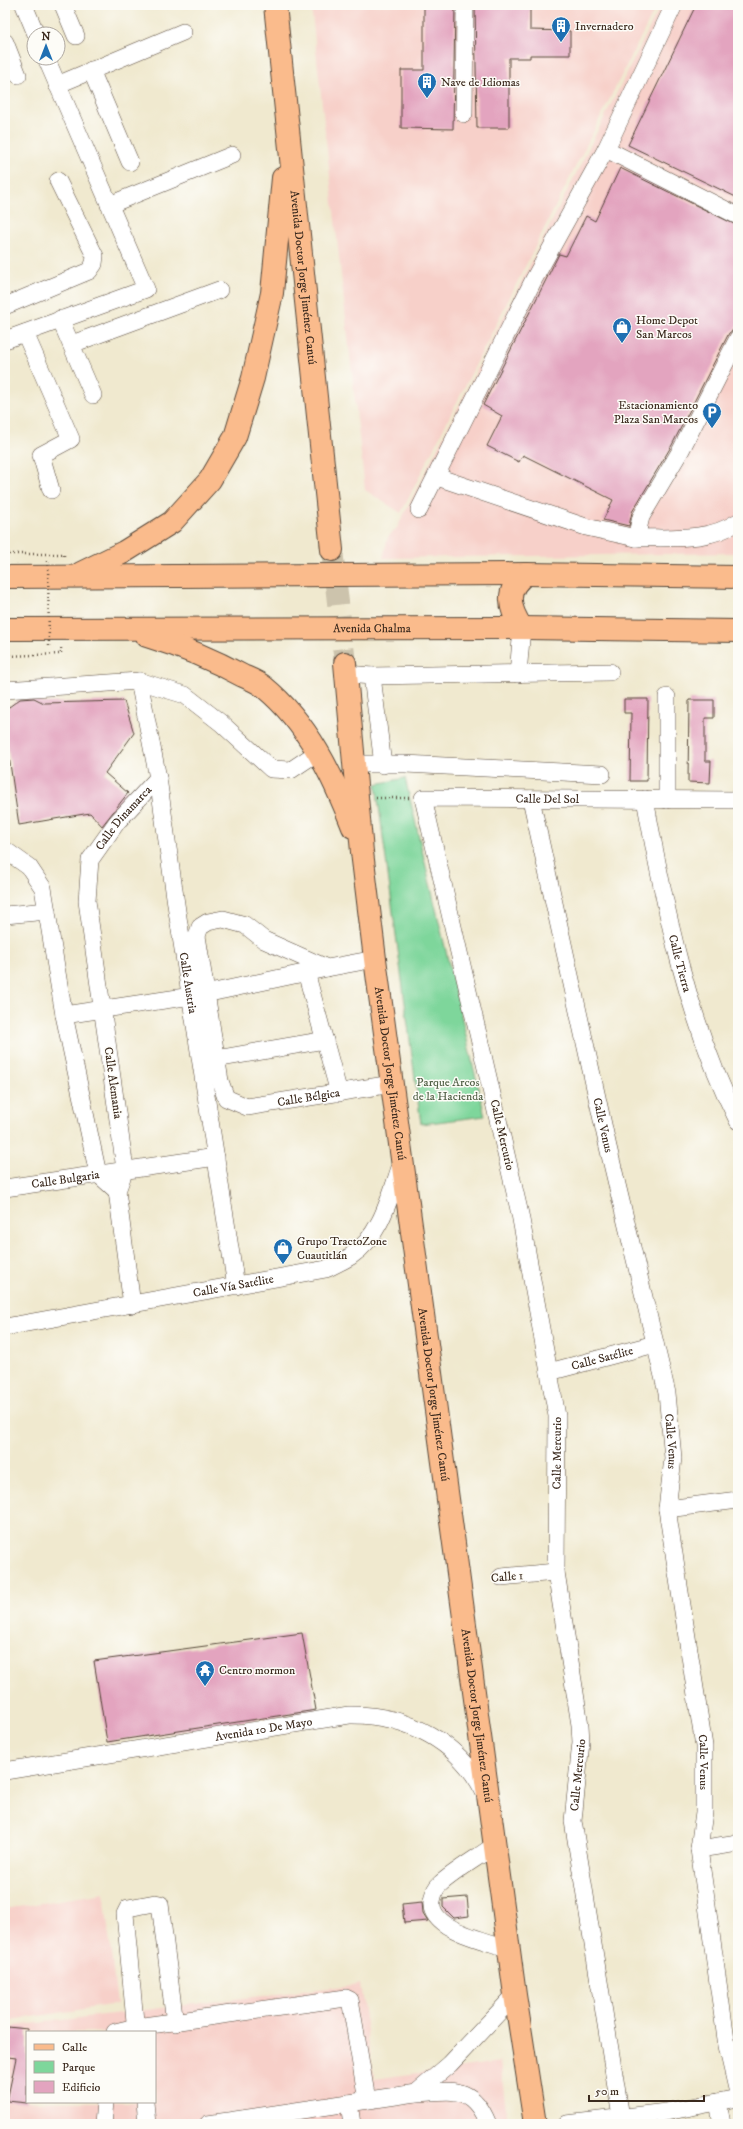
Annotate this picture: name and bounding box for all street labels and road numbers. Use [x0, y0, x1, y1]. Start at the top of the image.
street label: Avenida Doctor Jorge Jiménez Cantú [287, 190, 320, 366]
street label: Avenida Chalma [333, 621, 412, 636]
street label: Calle Dinamarca [92, 782, 155, 853]
street label: Calle Del Sol [515, 791, 580, 806]
street label: Calle Tierra [665, 933, 695, 995]
street label: Calle Austria [176, 951, 201, 1015]
street label: Avenida Doctor Jorge Jiménez Cantú [371, 986, 410, 1161]
street label: Calle Alemania [101, 1046, 126, 1121]
street label: Calle Bélgica [276, 1085, 342, 1110]
street label: Calle Venus [590, 1096, 617, 1154]
street label: Calle Mercurio [487, 1098, 517, 1172]
street label: Calle Bulgaria [30, 1167, 101, 1192]
street label: Calle Vía Satélite [192, 1271, 275, 1300]
street label: Avenida Doctor Jorge Jiménez Cantú [415, 1307, 453, 1482]
street label: Calle Satélite [570, 1343, 635, 1373]
street label: Calle Venus [661, 1413, 681, 1470]
street label: Calle Mercurio [549, 1417, 564, 1489]
street label: Calle 1 [490, 1568, 524, 1586]
street label: Avenida Doctor Jorge Jiménez Cantú [458, 1628, 496, 1804]
street label: Avenida 10 De Mayo [214, 1714, 313, 1744]
street label: Calle Venus [695, 1733, 712, 1790]
street label: Calle Mercurio [567, 1738, 589, 1812]

